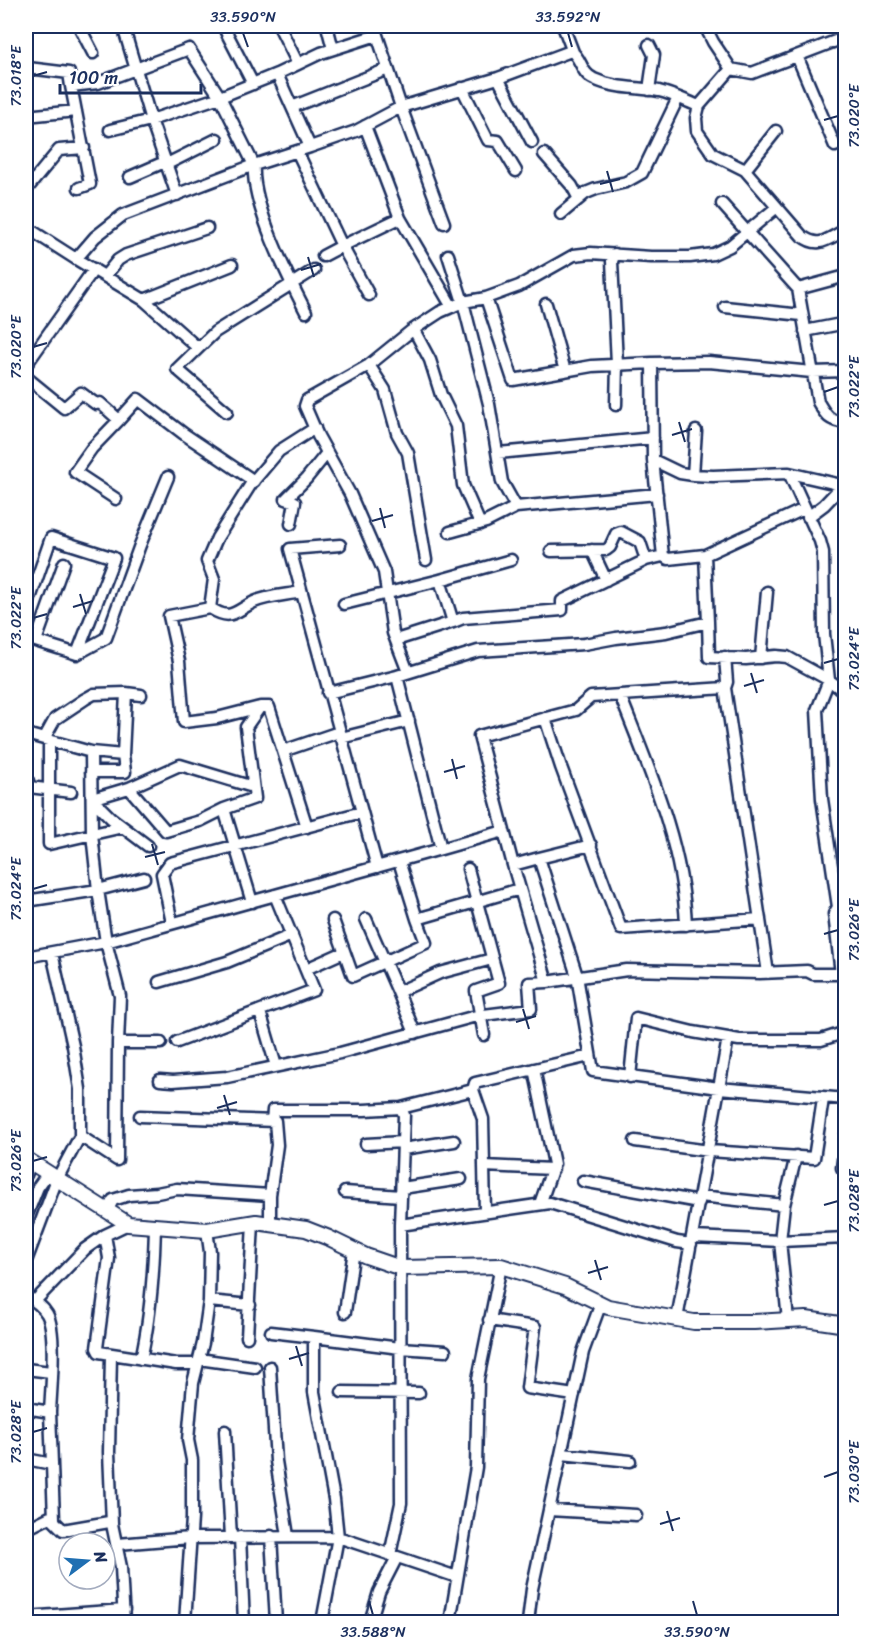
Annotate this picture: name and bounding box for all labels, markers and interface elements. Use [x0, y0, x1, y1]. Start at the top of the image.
text: 33.590°N [210, 4, 276, 30]
text: 33.592°N [536, 4, 601, 30]
text: 73.018°E [3, 44, 29, 107]
scale bar [60, 57, 201, 95]
text: 100 m [69, 62, 118, 94]
text: 73.020°E [841, 82, 867, 148]
text: 73.020°E [3, 313, 29, 379]
text: 73.022°E [841, 354, 867, 418]
text: 73.022°E [3, 585, 29, 649]
text: 73.024°E [841, 626, 867, 691]
text: 73.024°E [3, 856, 29, 921]
text: 73.026°E [841, 897, 867, 961]
text: 73.026°E [3, 1128, 29, 1192]
text: 73.028°E [841, 1168, 867, 1233]
text: 73.028°E [3, 1399, 29, 1464]
text: 73.030°E [841, 1439, 867, 1504]
north arrow [57, 1531, 117, 1591]
text: N [85, 1547, 117, 1567]
text: 33.588°N [340, 1619, 406, 1645]
text: 33.590°N [664, 1619, 730, 1645]

